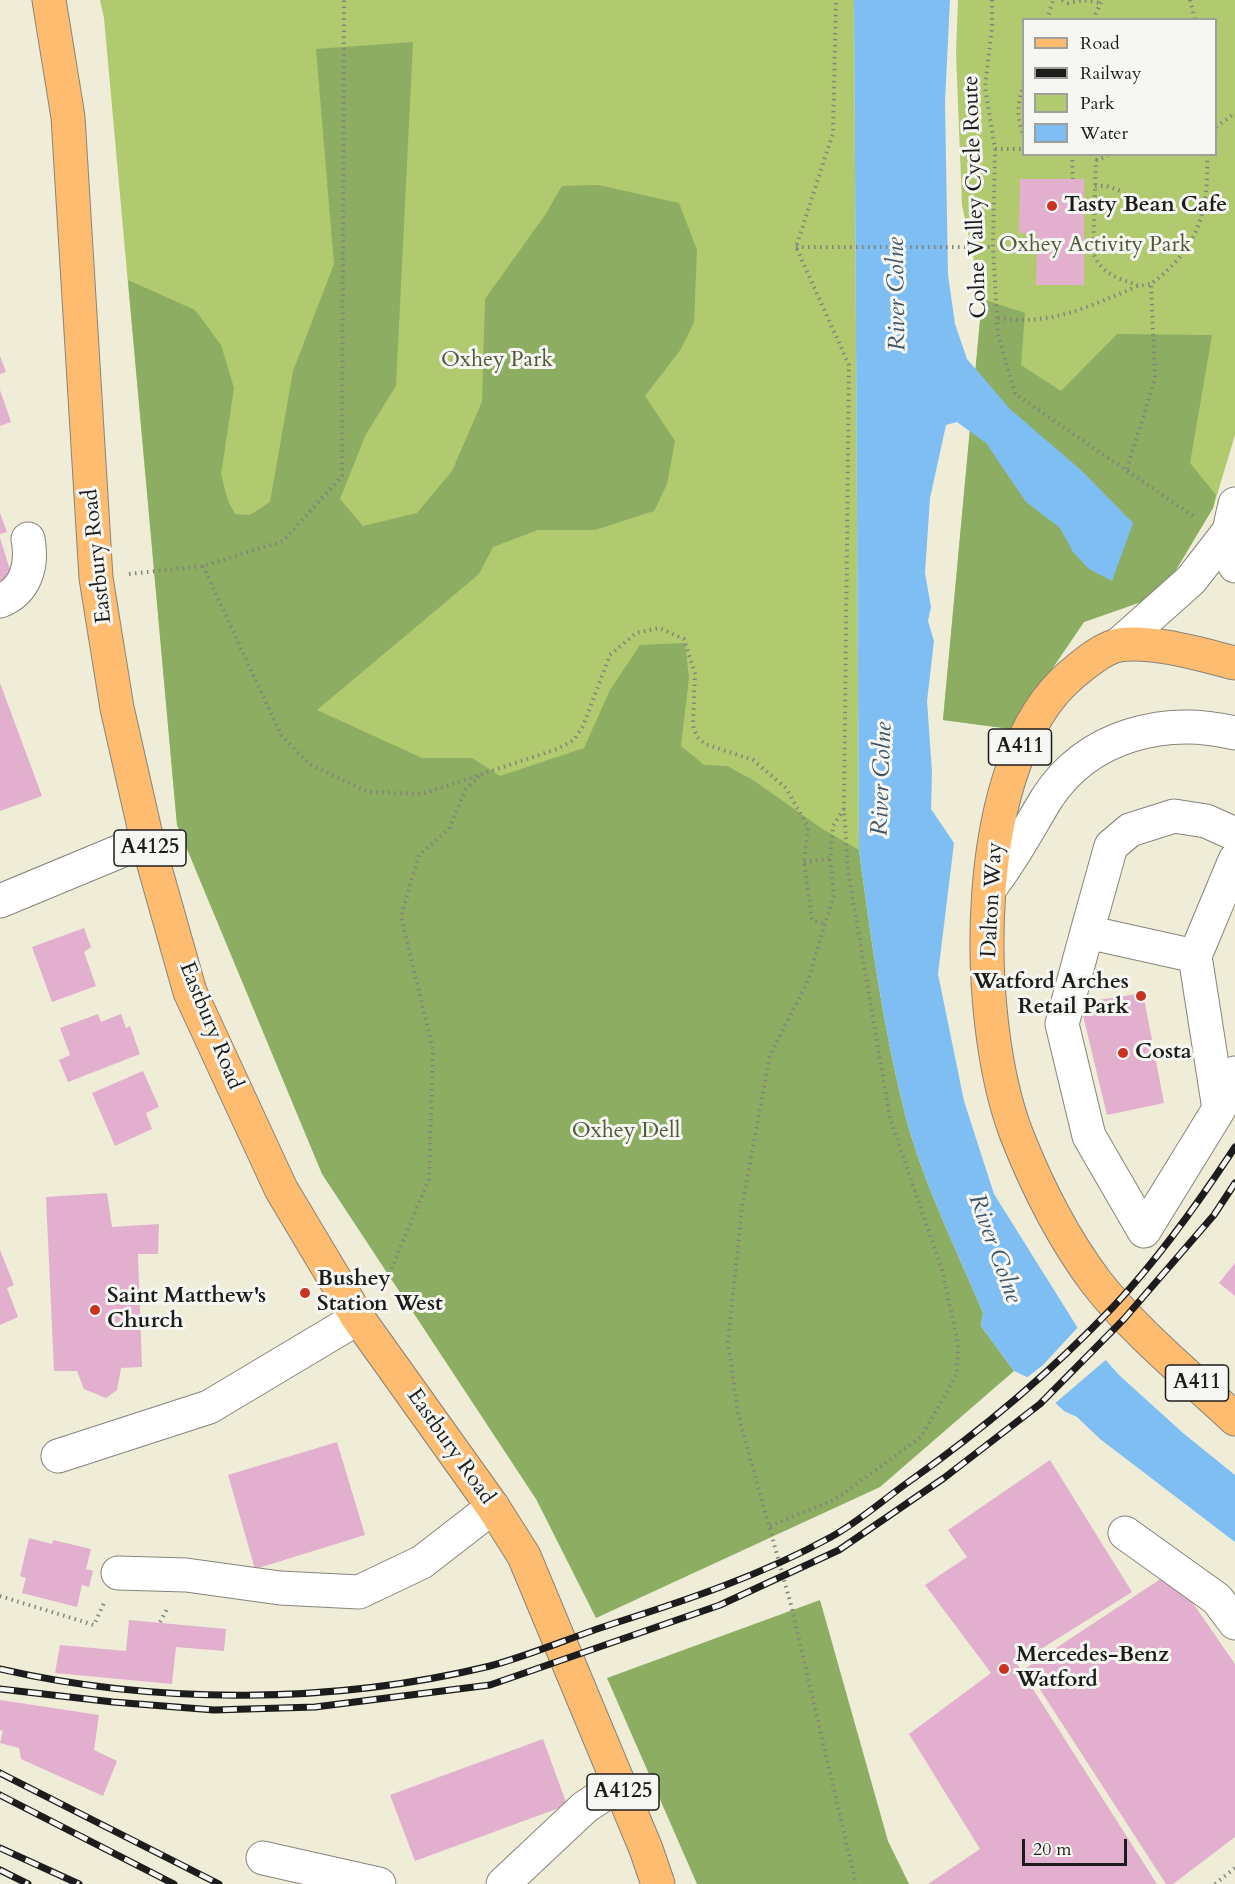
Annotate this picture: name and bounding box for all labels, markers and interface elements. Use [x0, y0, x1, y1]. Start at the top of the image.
legend [1022, 18, 1217, 156]
text: Road [1080, 31, 1120, 56]
text: Railway [1080, 61, 1142, 86]
street label: Colne Valley Cycle Route [959, 75, 993, 319]
text: Park [1080, 91, 1115, 116]
text: Water [1080, 121, 1128, 146]
place label: Tasty Bean Cafe [1064, 193, 1227, 219]
marker: Tasty Bean Cafe [1045, 199, 1059, 213]
park label: Oxhey Activity Park [999, 233, 1191, 259]
water label: River Colne [883, 237, 913, 351]
park label: Oxhey Park [441, 348, 553, 374]
street label: Eastbury Road [78, 487, 118, 625]
water label: River Colne [867, 722, 899, 836]
road number: A411 [988, 729, 1052, 765]
road number: A4125 [114, 830, 186, 866]
street label: Dalton Way [977, 842, 1009, 958]
street label: Eastbury Road [172, 958, 248, 1094]
place label: Watford Arches Retail Park [973, 970, 1129, 1022]
marker: Watford Arches Retail Park [1134, 989, 1148, 1003]
place label: Costa [1135, 1040, 1192, 1066]
marker: Costa [1116, 1046, 1130, 1060]
park label: Oxhey Dell [572, 1119, 680, 1145]
water label: River Colne [961, 1191, 1027, 1307]
place label: Bushey Station West [317, 1267, 443, 1318]
place label: Saint Matthew's Church [107, 1284, 266, 1336]
marker: Bushey Station West [298, 1286, 312, 1300]
marker: Saint Matthew's Church [88, 1303, 102, 1317]
road number: A411 [1166, 1365, 1228, 1401]
street label: Eastbury Road [400, 1384, 500, 1510]
place label: Mercedes-Benz Watford [1016, 1643, 1169, 1694]
marker: Mercedes-Benz Watford [997, 1662, 1011, 1676]
road number: A4125 [587, 1774, 659, 1810]
scale bar [1025, 1827, 1130, 1865]
text: 20 m [1033, 1837, 1072, 1862]

